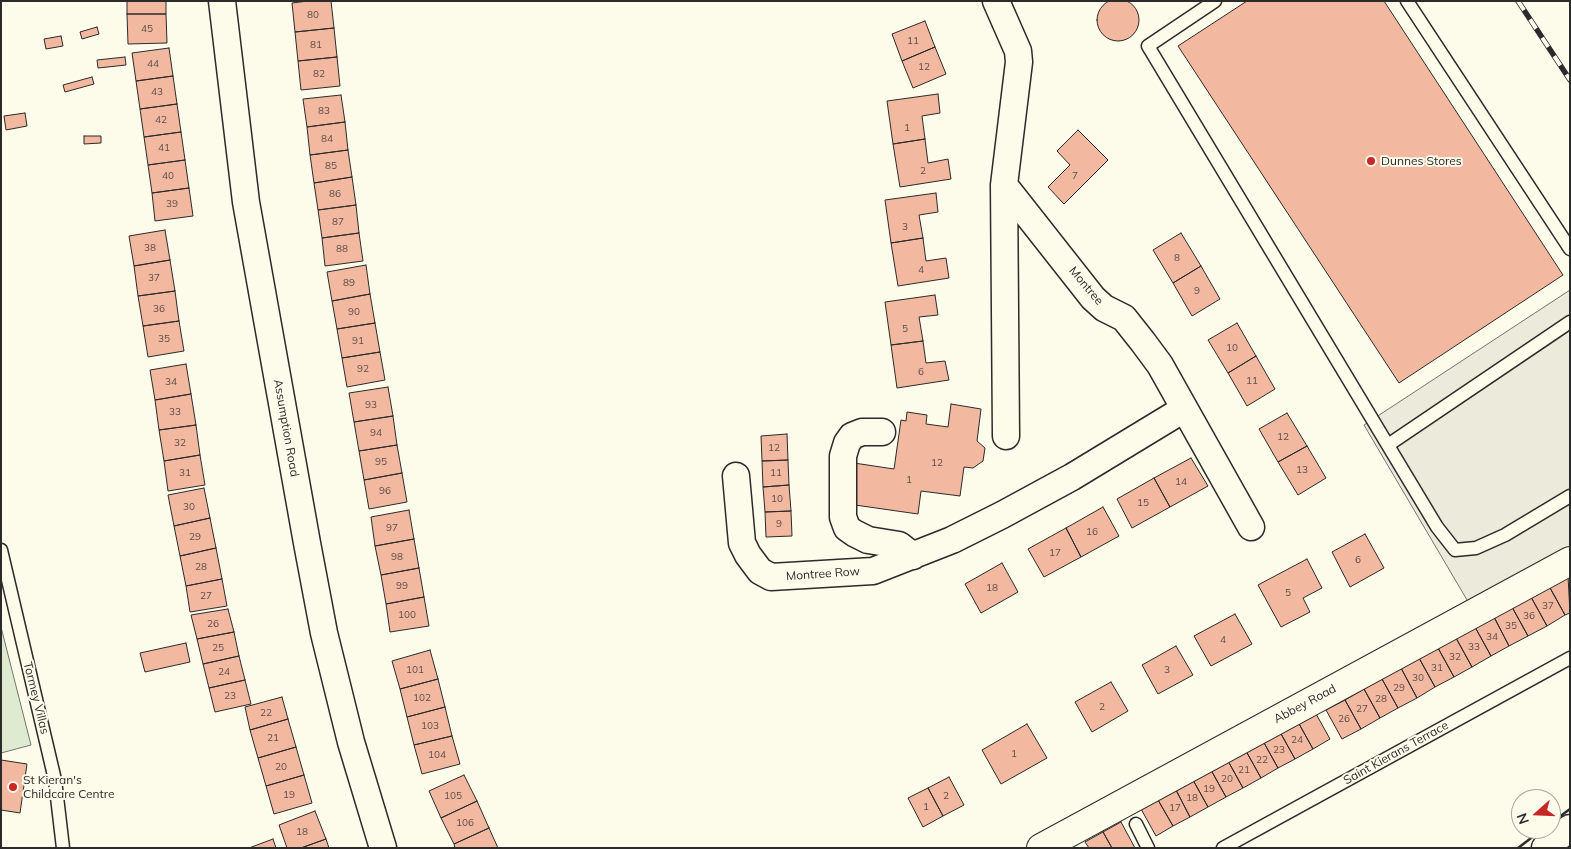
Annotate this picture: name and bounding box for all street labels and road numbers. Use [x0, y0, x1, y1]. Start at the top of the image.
street label: Montree [1066, 264, 1106, 308]
street label: Assumption Road [270, 378, 302, 478]
street label: Montree Row [785, 564, 861, 584]
street label: Tormey Villas [20, 660, 52, 736]
street label: Abbey Road [1271, 682, 1339, 726]
street label: Saint Kierans Terrace [1341, 718, 1451, 788]

